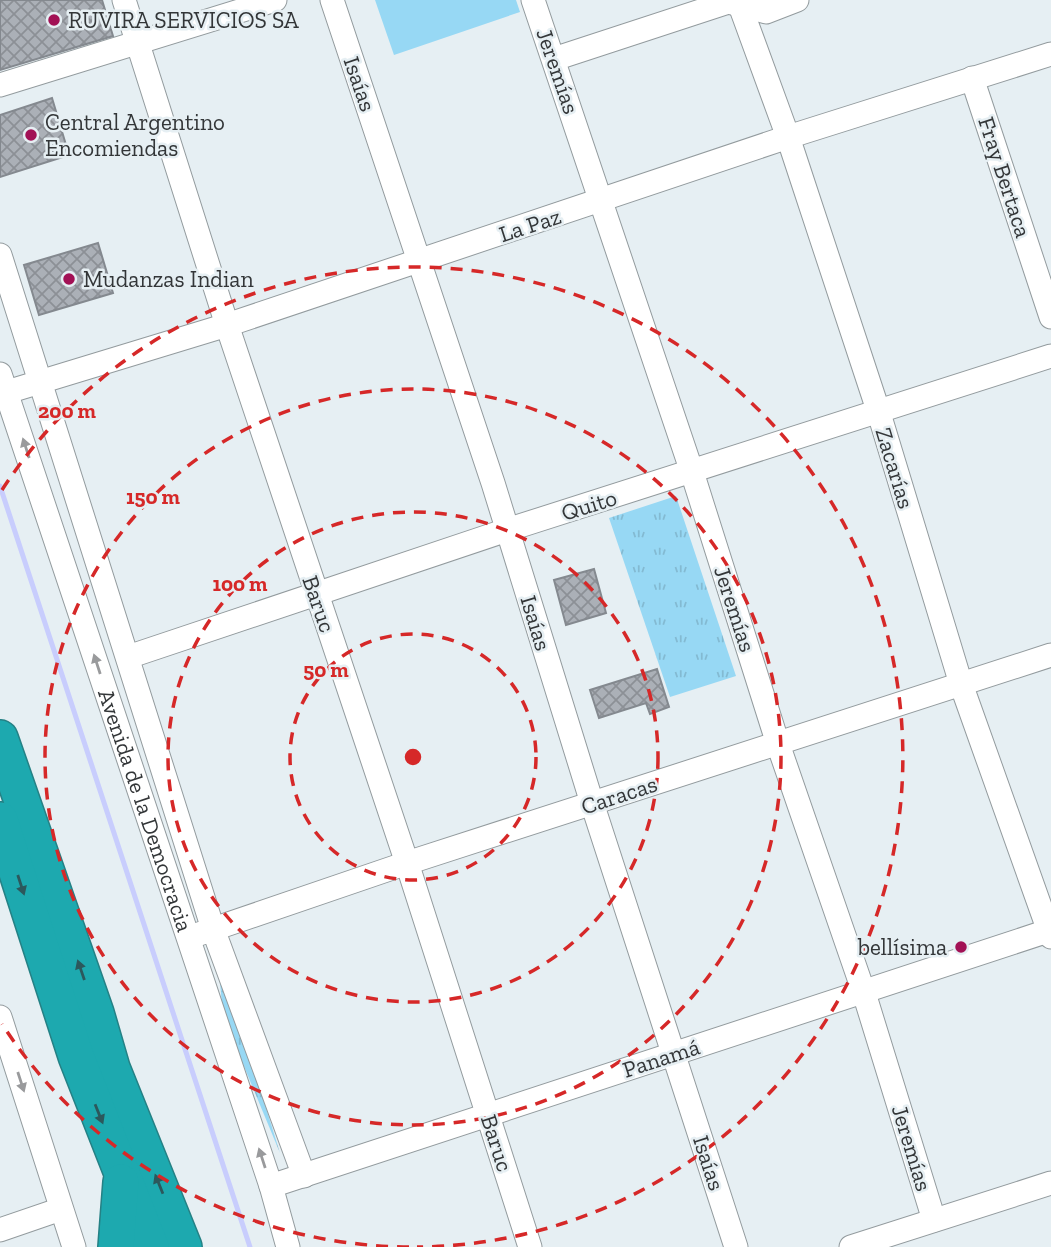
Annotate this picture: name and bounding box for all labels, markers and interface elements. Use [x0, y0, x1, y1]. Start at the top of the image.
place label: RUVIRA SERVICIOS SA [68, 6, 300, 34]
marker: RUVIRA SERVICIOS SA [46, 12, 62, 28]
street label: Jeremías [530, 25, 586, 117]
street label: Isaías [338, 53, 382, 115]
place label: Central Argentino Encomiendas [45, 108, 225, 162]
street label: Fray Bertaca [972, 113, 1038, 241]
marker: Central Argentino Encomiendas [23, 127, 39, 143]
street label: La Paz [495, 202, 565, 248]
place label: Mudanzas Indian [83, 265, 254, 293]
marker: Mudanzas Indian [61, 271, 77, 287]
text: 200 m [38, 398, 96, 423]
street label: Zacarías [869, 424, 921, 512]
one-way arrow [20, 438, 31, 459]
street label: Quito [558, 483, 620, 527]
text: 150 m [126, 484, 181, 509]
street label: Jeremías [708, 563, 762, 655]
text: 100 m [213, 571, 268, 596]
street label: Baruc [296, 572, 342, 636]
street label: Isaías [514, 592, 558, 654]
one-way arrow [92, 653, 102, 674]
text: 50 m [303, 657, 349, 682]
street label: Avenida de la Democracia [92, 685, 199, 935]
centre of rings [401, 745, 425, 769]
street label: Caracas [577, 770, 661, 820]
one-way arrow [16, 875, 27, 896]
place label: bellísima [857, 933, 947, 961]
marker: bellísima [953, 939, 969, 955]
one-way arrow [75, 959, 86, 980]
street label: Panamá [619, 1032, 703, 1084]
one-way arrow [16, 1072, 26, 1093]
street label: Jeremías [886, 1102, 938, 1194]
one-way arrow [94, 1104, 105, 1125]
street label: Baruc [475, 1111, 519, 1175]
street label: Isaías [687, 1132, 731, 1194]
one-way arrow [256, 1148, 267, 1169]
one-way arrow [153, 1173, 164, 1194]

